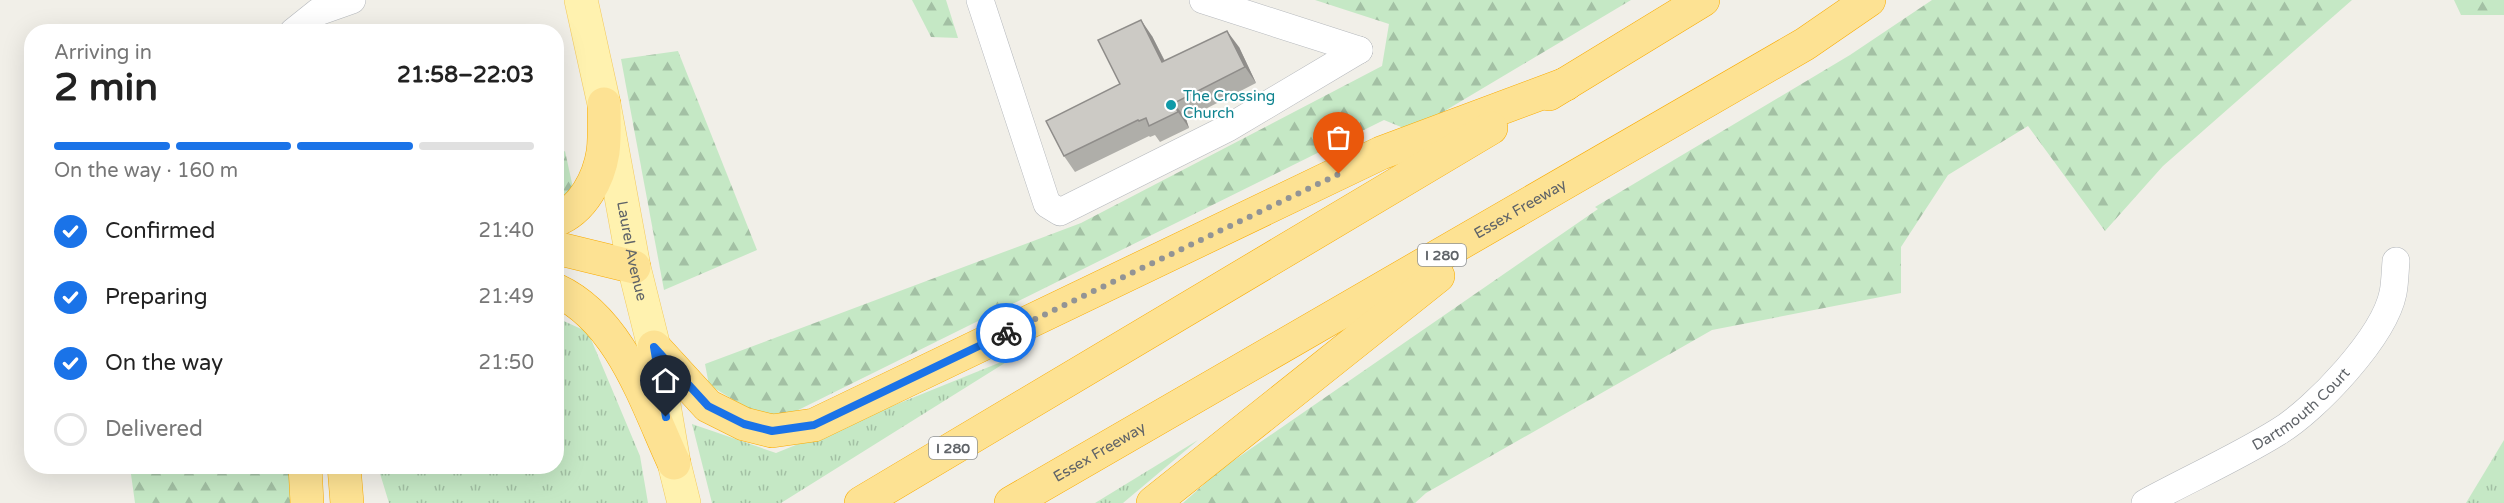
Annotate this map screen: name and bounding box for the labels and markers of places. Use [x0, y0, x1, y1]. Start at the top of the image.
place label: The Crossing Church [1183, 87, 1275, 122]
marker: The Crossing Church [1164, 98, 1178, 112]
pin [1313, 112, 1364, 174]
pin [640, 355, 691, 417]

